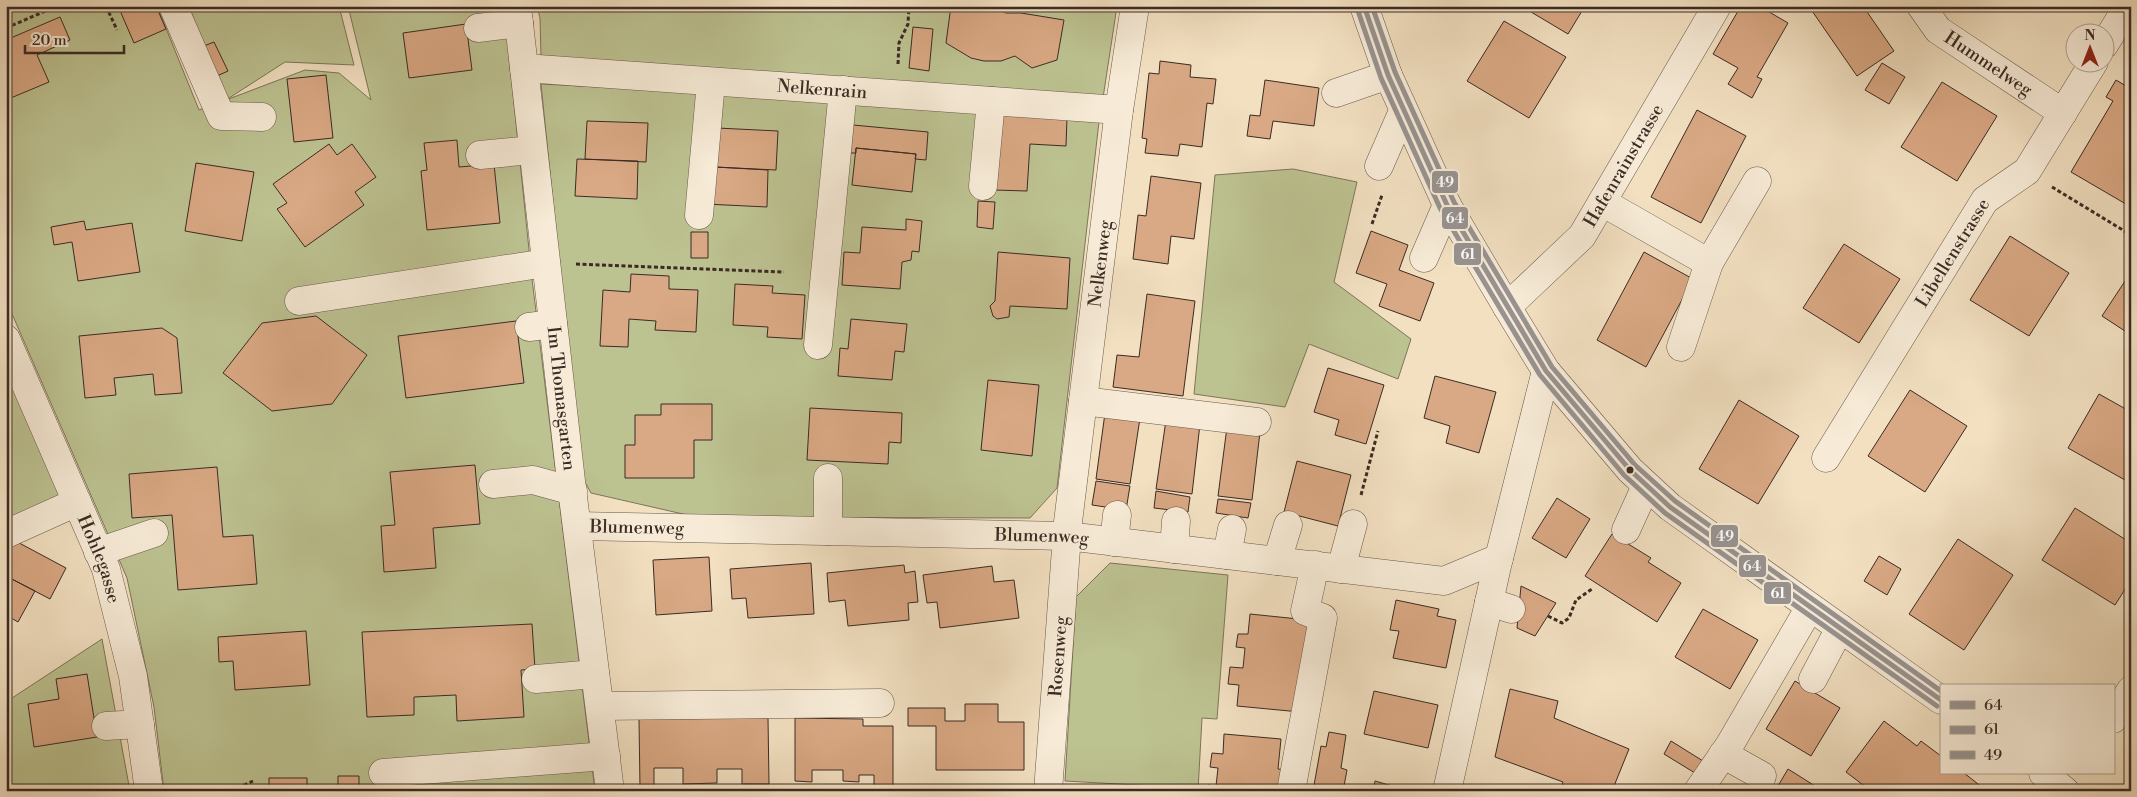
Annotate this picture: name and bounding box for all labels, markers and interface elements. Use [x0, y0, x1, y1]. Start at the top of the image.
scale bar [25, 22, 124, 54]
north arrow [2064, 22, 2114, 72]
street label: Hummelweg [1940, 26, 2038, 102]
text: N [2084, 27, 2096, 45]
text: 20 m [32, 31, 67, 50]
street label: Nelkenrain [776, 74, 868, 104]
street label: Hafenrainstrasse [1578, 100, 1669, 231]
line badge: 49 [1431, 170, 1459, 194]
text: 49 [1436, 174, 1454, 192]
street label: Libellenstrasse [1910, 194, 1995, 312]
line badge: 64 [1441, 206, 1469, 230]
text: 64 [1446, 210, 1464, 228]
street label: Nelkenweg [1083, 218, 1117, 308]
line badge: 61 [1453, 242, 1482, 266]
text: 61 [1460, 246, 1476, 264]
street label: Im Thomasgarten [542, 325, 581, 472]
unlabelled marker [1625, 465, 1635, 475]
street label: Hohlegasse [72, 511, 126, 605]
street label: Blumenweg [588, 515, 685, 540]
street label: Blumenweg [993, 523, 1091, 550]
line badge: 49 [1710, 524, 1739, 548]
text: 49 [1716, 528, 1734, 546]
line badge: 64 [1738, 554, 1767, 578]
text: 64 [1743, 558, 1761, 576]
line badge: 61 [1763, 581, 1792, 605]
text: 61 [1770, 585, 1786, 603]
street label: Rosenweg [1044, 615, 1073, 698]
legend [1940, 684, 2114, 774]
text: 64 [1984, 696, 2002, 715]
text: 61 [1984, 720, 2000, 739]
text: 49 [1984, 746, 2002, 765]

